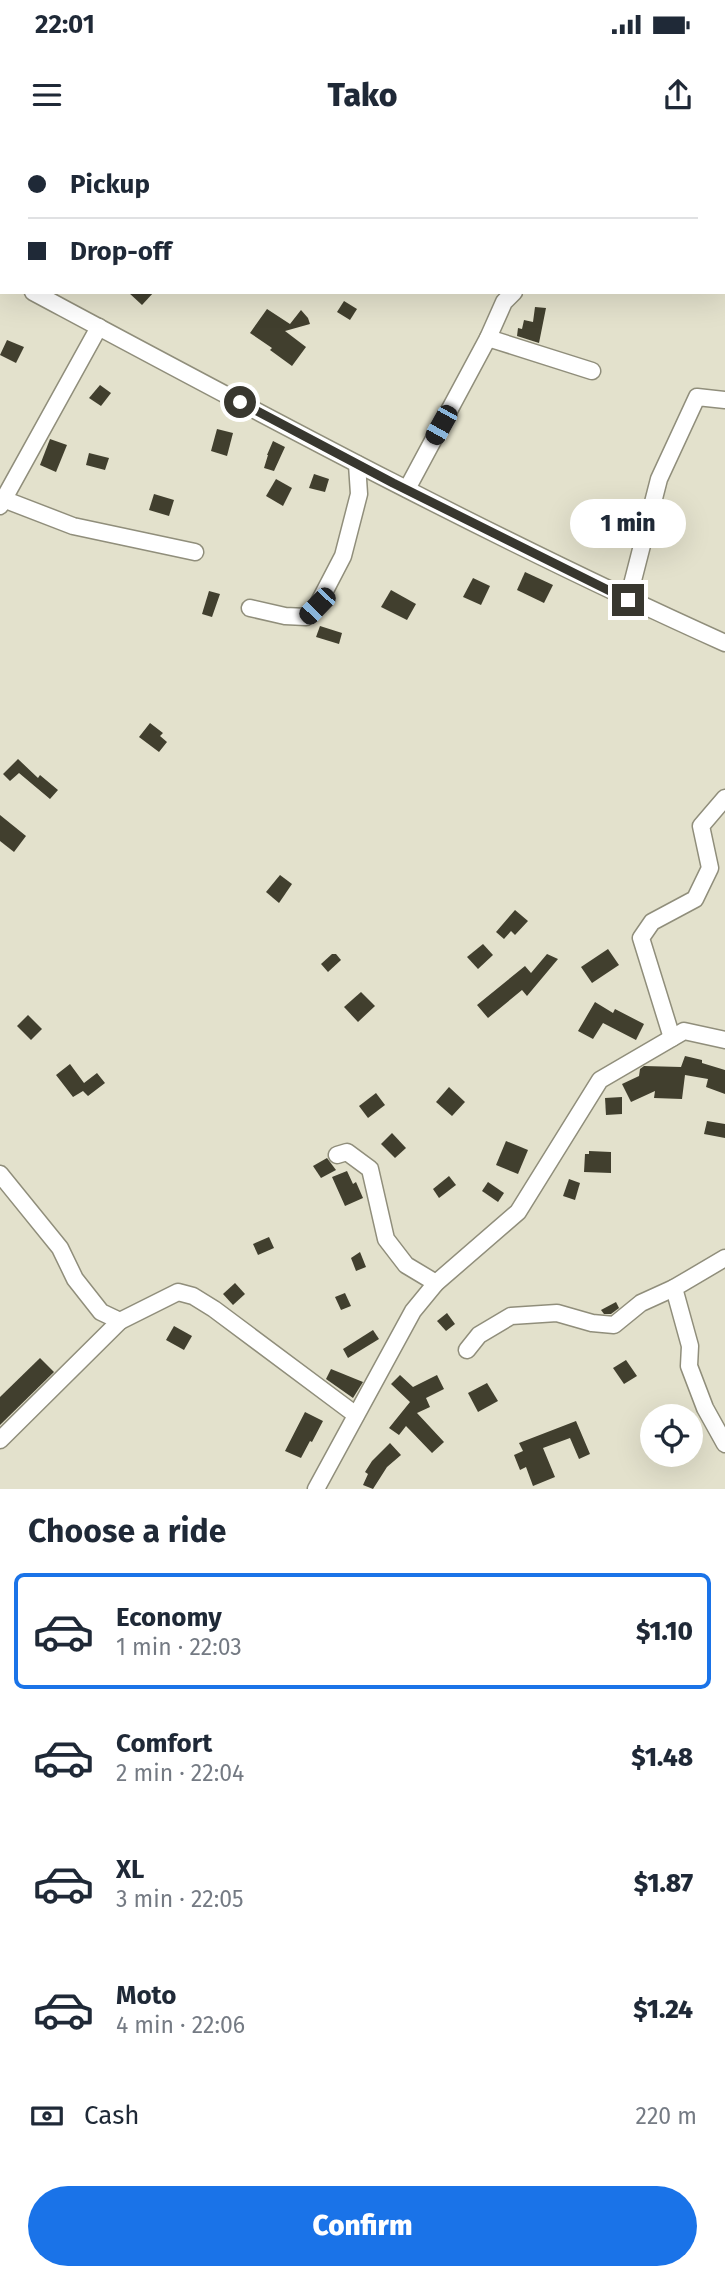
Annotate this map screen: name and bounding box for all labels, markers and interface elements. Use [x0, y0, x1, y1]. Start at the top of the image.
text: 22:01 [35, 9, 95, 40]
icon: menu [28, 76, 66, 114]
text: Tako [328, 76, 397, 114]
icon: share [659, 76, 697, 114]
text: Pickup [70, 169, 150, 200]
text: Drop-off [70, 236, 172, 267]
route start [224, 386, 256, 418]
car [422, 402, 461, 448]
callout: 1 min [570, 498, 686, 547]
text: 1 min [600, 509, 656, 537]
car [295, 584, 340, 628]
route end [612, 584, 644, 616]
map controls [640, 1404, 703, 1467]
button: locate [640, 1404, 703, 1467]
text: Choose a ride [28, 1512, 226, 1550]
icon: car [32, 1600, 95, 1663]
text: Economy [116, 1602, 222, 1633]
text: $1.10 [636, 1616, 693, 1647]
text: 1 min · 22:03 [116, 1633, 242, 1661]
icon: car [32, 1726, 95, 1789]
text: Comfort [116, 1728, 212, 1759]
text: $1.48 [631, 1742, 693, 1773]
text: 2 min · 22:04 [116, 1759, 244, 1787]
icon: car [32, 1852, 95, 1915]
text: XL [116, 1854, 144, 1885]
text: $1.87 [634, 1868, 693, 1899]
text: 3 min · 22:05 [116, 1885, 244, 1913]
icon: car [32, 1978, 95, 2041]
text: Moto [116, 1980, 176, 2011]
text: $1.24 [633, 1994, 693, 2025]
text: 4 min · 22:06 [116, 2011, 245, 2039]
icon: cash [28, 2097, 66, 2135]
text: Cash [84, 2100, 140, 2131]
text: 220 m [636, 2102, 697, 2130]
button: Confirm [28, 2186, 697, 2266]

